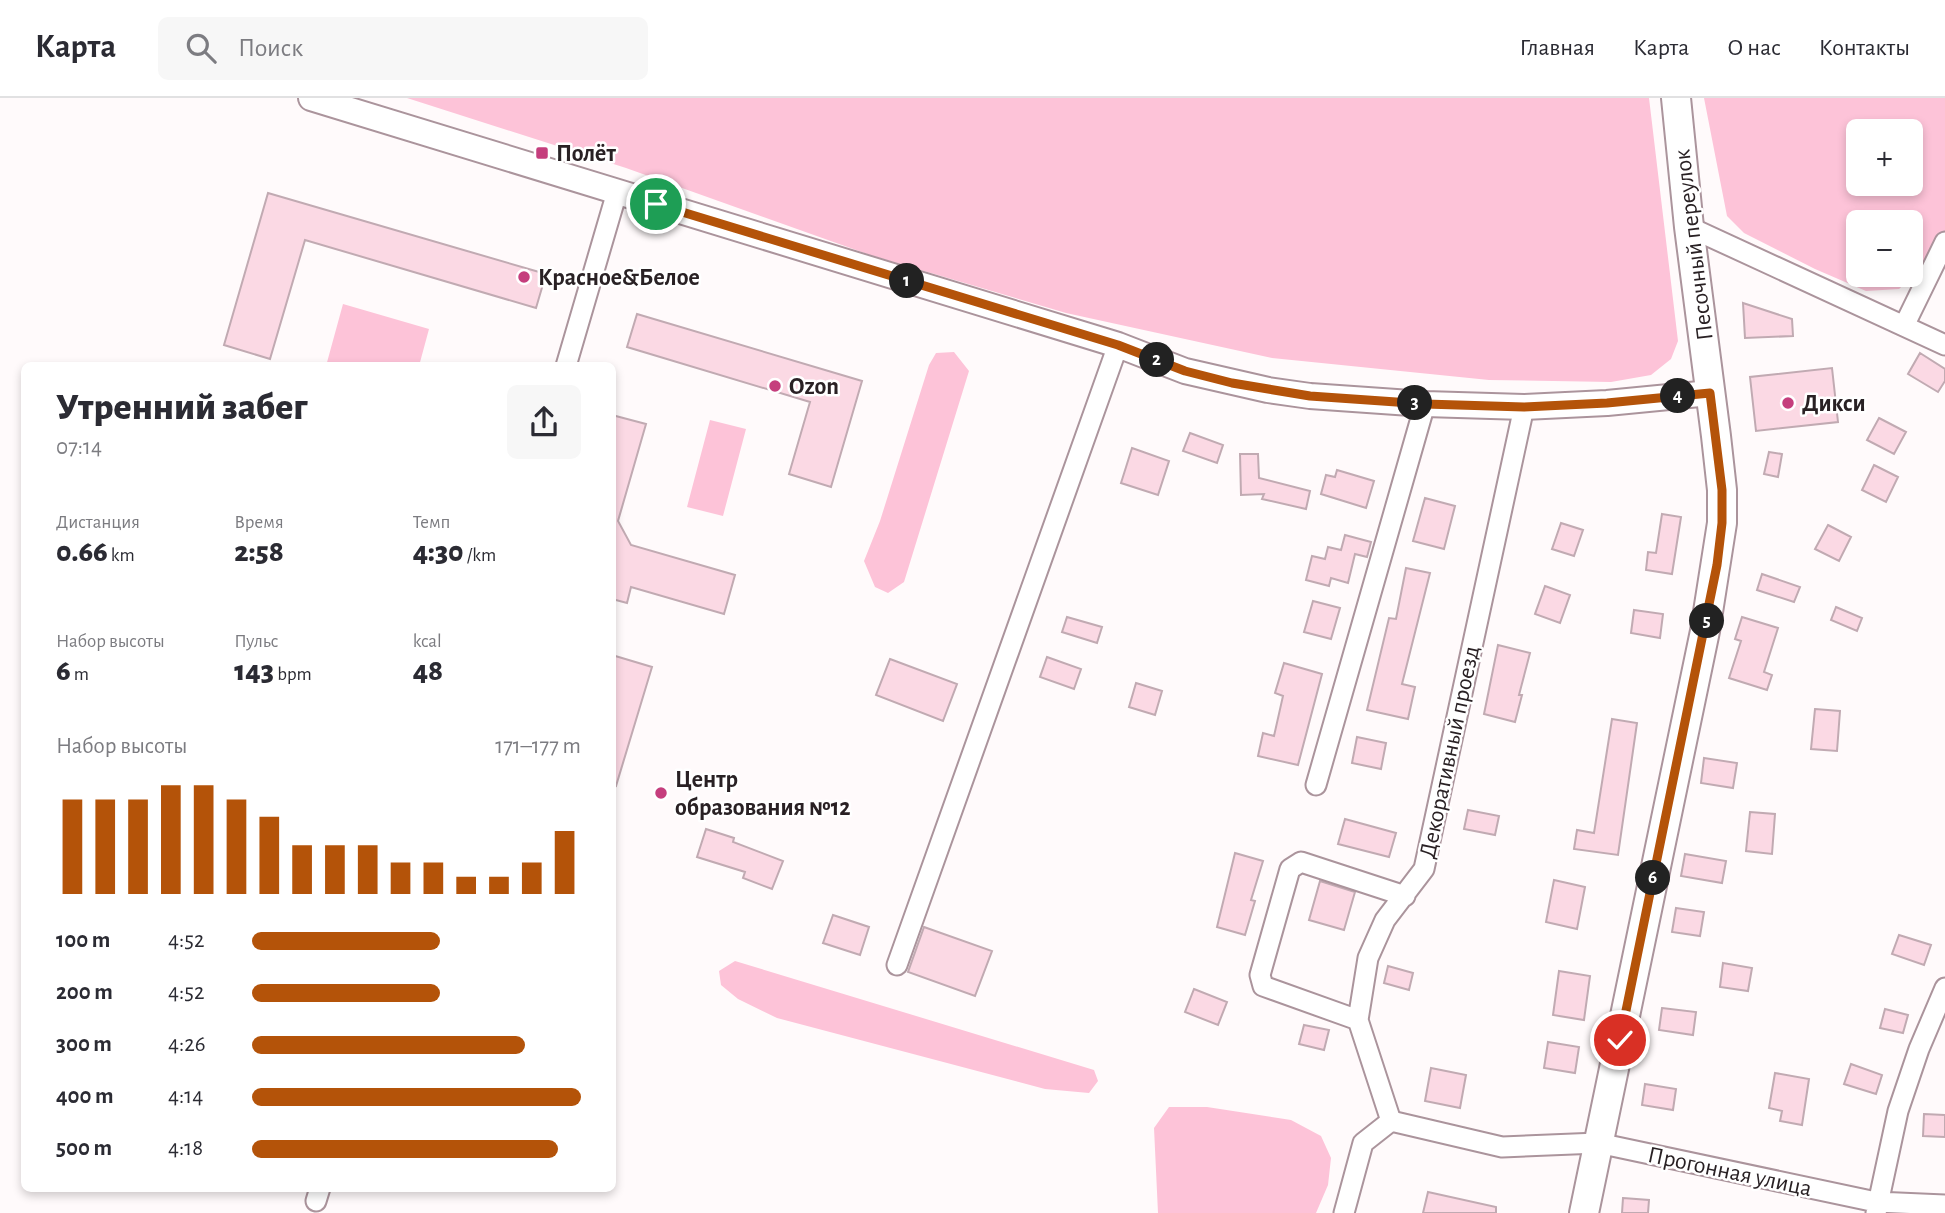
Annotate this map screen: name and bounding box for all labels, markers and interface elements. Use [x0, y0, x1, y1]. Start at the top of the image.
search box [158, 17, 648, 80]
icon: search [182, 29, 220, 67]
text: Карта [35, 31, 116, 64]
text: Поиск [238, 35, 303, 61]
text: Главная [1520, 36, 1595, 60]
text: Карта [1633, 36, 1689, 60]
text: О нас [1727, 36, 1781, 60]
text: Контакты [1819, 36, 1910, 60]
map controls [1846, 119, 1923, 287]
button: + [1846, 119, 1923, 196]
place label: Полёт [556, 142, 616, 166]
marker: Полёт [534, 145, 550, 161]
street label: Песочный переулок [1670, 148, 1718, 342]
pin [626, 174, 686, 234]
icon: arrive [637, 185, 675, 223]
button: − [1846, 210, 1923, 287]
pin: 1 [890, 264, 925, 298]
place label: Красное&Белое [538, 266, 700, 290]
marker: Красное&Белое [516, 269, 532, 285]
text: 1 [903, 271, 910, 290]
pin: 2 [1140, 342, 1174, 378]
text: 2 [1152, 350, 1161, 369]
place label: Ozon [789, 375, 839, 399]
marker: Ozon [767, 378, 783, 394]
pin: 4 [1660, 378, 1696, 414]
button: share [507, 385, 581, 459]
pin: 3 [1398, 386, 1432, 420]
text: 4 [1673, 386, 1682, 405]
text: Утренний забег [56, 389, 308, 427]
place label: Дикси [1802, 392, 1866, 416]
text: 3 [1410, 393, 1419, 412]
marker: Дикси [1780, 395, 1796, 411]
text: 07:14 [56, 436, 102, 459]
text: Дистанция [56, 513, 140, 532]
text: Время [234, 513, 284, 532]
text: Темп [413, 513, 451, 532]
text: 0.66 [56, 537, 108, 567]
text: 2:58 [234, 537, 284, 567]
text: 4:30 [413, 537, 464, 567]
text: km [108, 546, 135, 565]
text: /km [464, 546, 496, 565]
pin: 5 [1690, 603, 1724, 638]
text: 5 [1702, 611, 1711, 630]
text: Набор высоты [56, 632, 165, 651]
text: Пульс [234, 632, 278, 651]
text: kcal [413, 632, 442, 651]
street label: Декоративный проезд [1416, 644, 1484, 861]
text: 6 [56, 656, 71, 686]
text: 143 [234, 656, 274, 686]
text: 48 [413, 656, 443, 686]
text: m [71, 665, 89, 684]
text: bpm [274, 665, 312, 684]
text: Набор высоты [56, 735, 188, 758]
text: 171–177 m [495, 735, 581, 758]
place label: Центр образования №12 [675, 768, 851, 820]
marker: Центр образования №12 [653, 785, 669, 801]
pin: 6 [1636, 860, 1670, 896]
text: 6 [1648, 868, 1657, 887]
text: 100 m [56, 929, 110, 952]
text: 4:52 [168, 929, 204, 952]
text: 200 m [56, 981, 113, 1004]
text: 4:52 [168, 981, 204, 1004]
pin [1590, 1010, 1650, 1070]
icon: check [1601, 1021, 1639, 1059]
text: 300 m [56, 1033, 112, 1056]
text: 4:26 [168, 1033, 206, 1056]
text: 400 m [56, 1085, 114, 1108]
text: 4:14 [168, 1085, 203, 1108]
text: 500 m [56, 1137, 112, 1160]
text: 4:18 [168, 1137, 203, 1160]
street label: Прогонная улица [1646, 1143, 1814, 1201]

